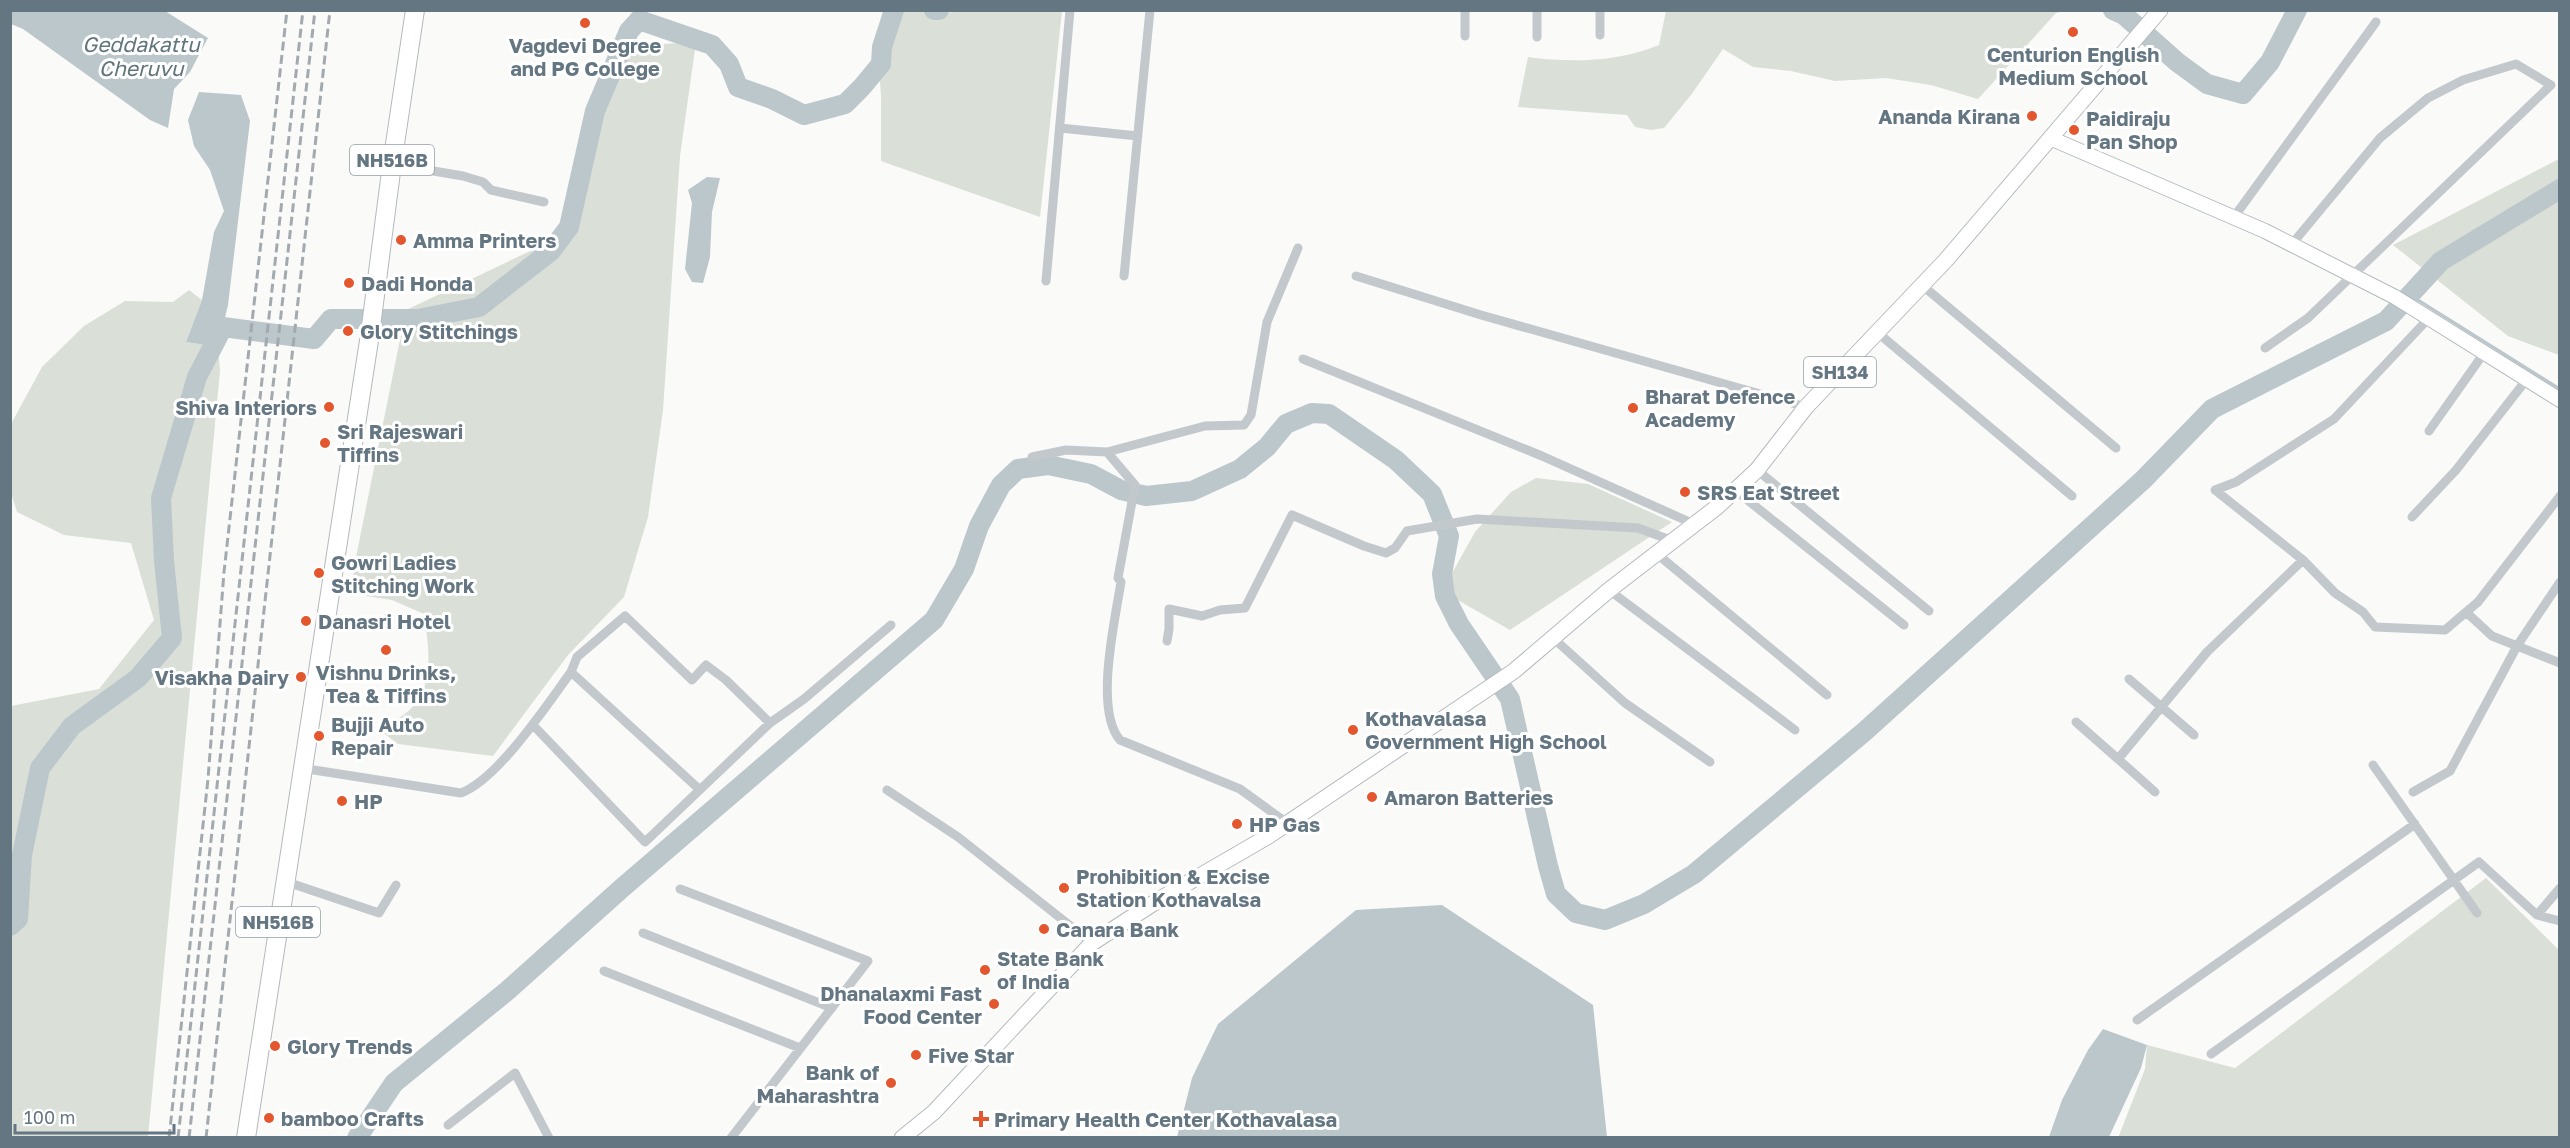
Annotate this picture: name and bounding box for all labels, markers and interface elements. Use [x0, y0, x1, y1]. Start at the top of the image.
marker: Vagdevi Degree and PG College [578, 16, 592, 30]
marker: Centurion English Medium School [2066, 25, 2080, 39]
water label: Geddakattu Cheruvu [82, 31, 201, 81]
place label: Vagdevi Degree and PG College [509, 33, 661, 80]
place label: Centurion English Medium School [1987, 42, 2159, 89]
place label: Ananda Kirana [1878, 104, 2020, 128]
place label: Paidiraju Pan Shop [2086, 106, 2178, 153]
marker: Ananda Kirana [2025, 109, 2039, 123]
marker: Paidiraju Pan Shop [2067, 123, 2081, 137]
road number: NH516B [350, 145, 434, 175]
place label: Amma Printers [413, 228, 556, 252]
marker: Amma Printers [394, 233, 408, 247]
place label: Dadi Honda [361, 271, 473, 295]
marker: Dadi Honda [342, 276, 356, 290]
place label: Glory Stitchings [360, 319, 518, 343]
marker: Glory Stitchings [341, 324, 355, 338]
road number: SH134 [1804, 357, 1876, 387]
place label: Bharat Defence Academy [1645, 384, 1796, 431]
place label: Shiva Interiors [175, 395, 317, 419]
marker: Shiva Interiors [322, 400, 336, 414]
marker: Bharat Defence Academy [1626, 401, 1640, 415]
place label: Sri Rajeswari Tiffins [337, 419, 463, 466]
marker: Sri Rajeswari Tiffins [318, 436, 332, 450]
place label: SRS Eat Street [1697, 480, 1840, 504]
marker: SRS Eat Street [1678, 485, 1692, 499]
place label: Gowri Ladies Stitching Work [331, 550, 475, 597]
marker: Gowri Ladies Stitching Work [312, 566, 326, 580]
place label: Danasri Hotel [318, 609, 451, 633]
marker: Danasri Hotel [299, 614, 313, 628]
marker: Vishnu Drinks, Tea & Tiffins [379, 643, 393, 657]
place label: Vishnu Drinks, Tea & Tiffins [316, 660, 456, 707]
place label: Visakha Dairy [155, 665, 289, 689]
marker: Visakha Dairy [294, 670, 308, 684]
place label: Kothavalasa Government High School [1365, 706, 1607, 753]
place label: Bujji Auto Repair [331, 712, 424, 759]
marker: Kothavalasa Government High School [1346, 723, 1360, 737]
marker: Bujji Auto Repair [312, 729, 326, 743]
place label: Amaron Batteries [1384, 785, 1554, 809]
place label: HP [354, 789, 383, 813]
marker: Amaron Batteries [1365, 790, 1379, 804]
marker: HP [335, 794, 349, 808]
place label: HP Gas [1249, 812, 1320, 836]
marker: HP Gas [1230, 817, 1244, 831]
place label: Prohibition & Excise Station Kothavalsa [1076, 864, 1270, 911]
marker: Prohibition & Excise Station Kothavalsa [1057, 881, 1071, 895]
road number: NH516B [236, 907, 320, 937]
place label: Canara Bank [1056, 917, 1179, 941]
marker: Canara Bank [1037, 922, 1051, 936]
place label: State Bank of India [997, 946, 1104, 993]
marker: State Bank of India [978, 963, 992, 977]
place label: Dhanalaxmi Fast Food Center [820, 981, 982, 1028]
marker: Dhanalaxmi Fast Food Center [987, 997, 1001, 1011]
place label: Glory Trends [287, 1034, 413, 1058]
marker: Glory Trends [268, 1039, 282, 1053]
place label: Five Star [928, 1043, 1015, 1067]
marker: Five Star [909, 1048, 923, 1062]
place label: Bank of Maharashtra [756, 1060, 880, 1107]
marker: Bank of Maharashtra [884, 1076, 898, 1090]
scale bar [15, 1097, 174, 1135]
text: 100 m [24, 1106, 75, 1128]
place label: bamboo Crafts [281, 1106, 424, 1130]
place label: Primary Health Center Kothavalasa [994, 1107, 1337, 1131]
marker: Primary Health Center Kothavalasa [972, 1110, 990, 1128]
marker: bamboo Crafts [262, 1111, 276, 1125]

